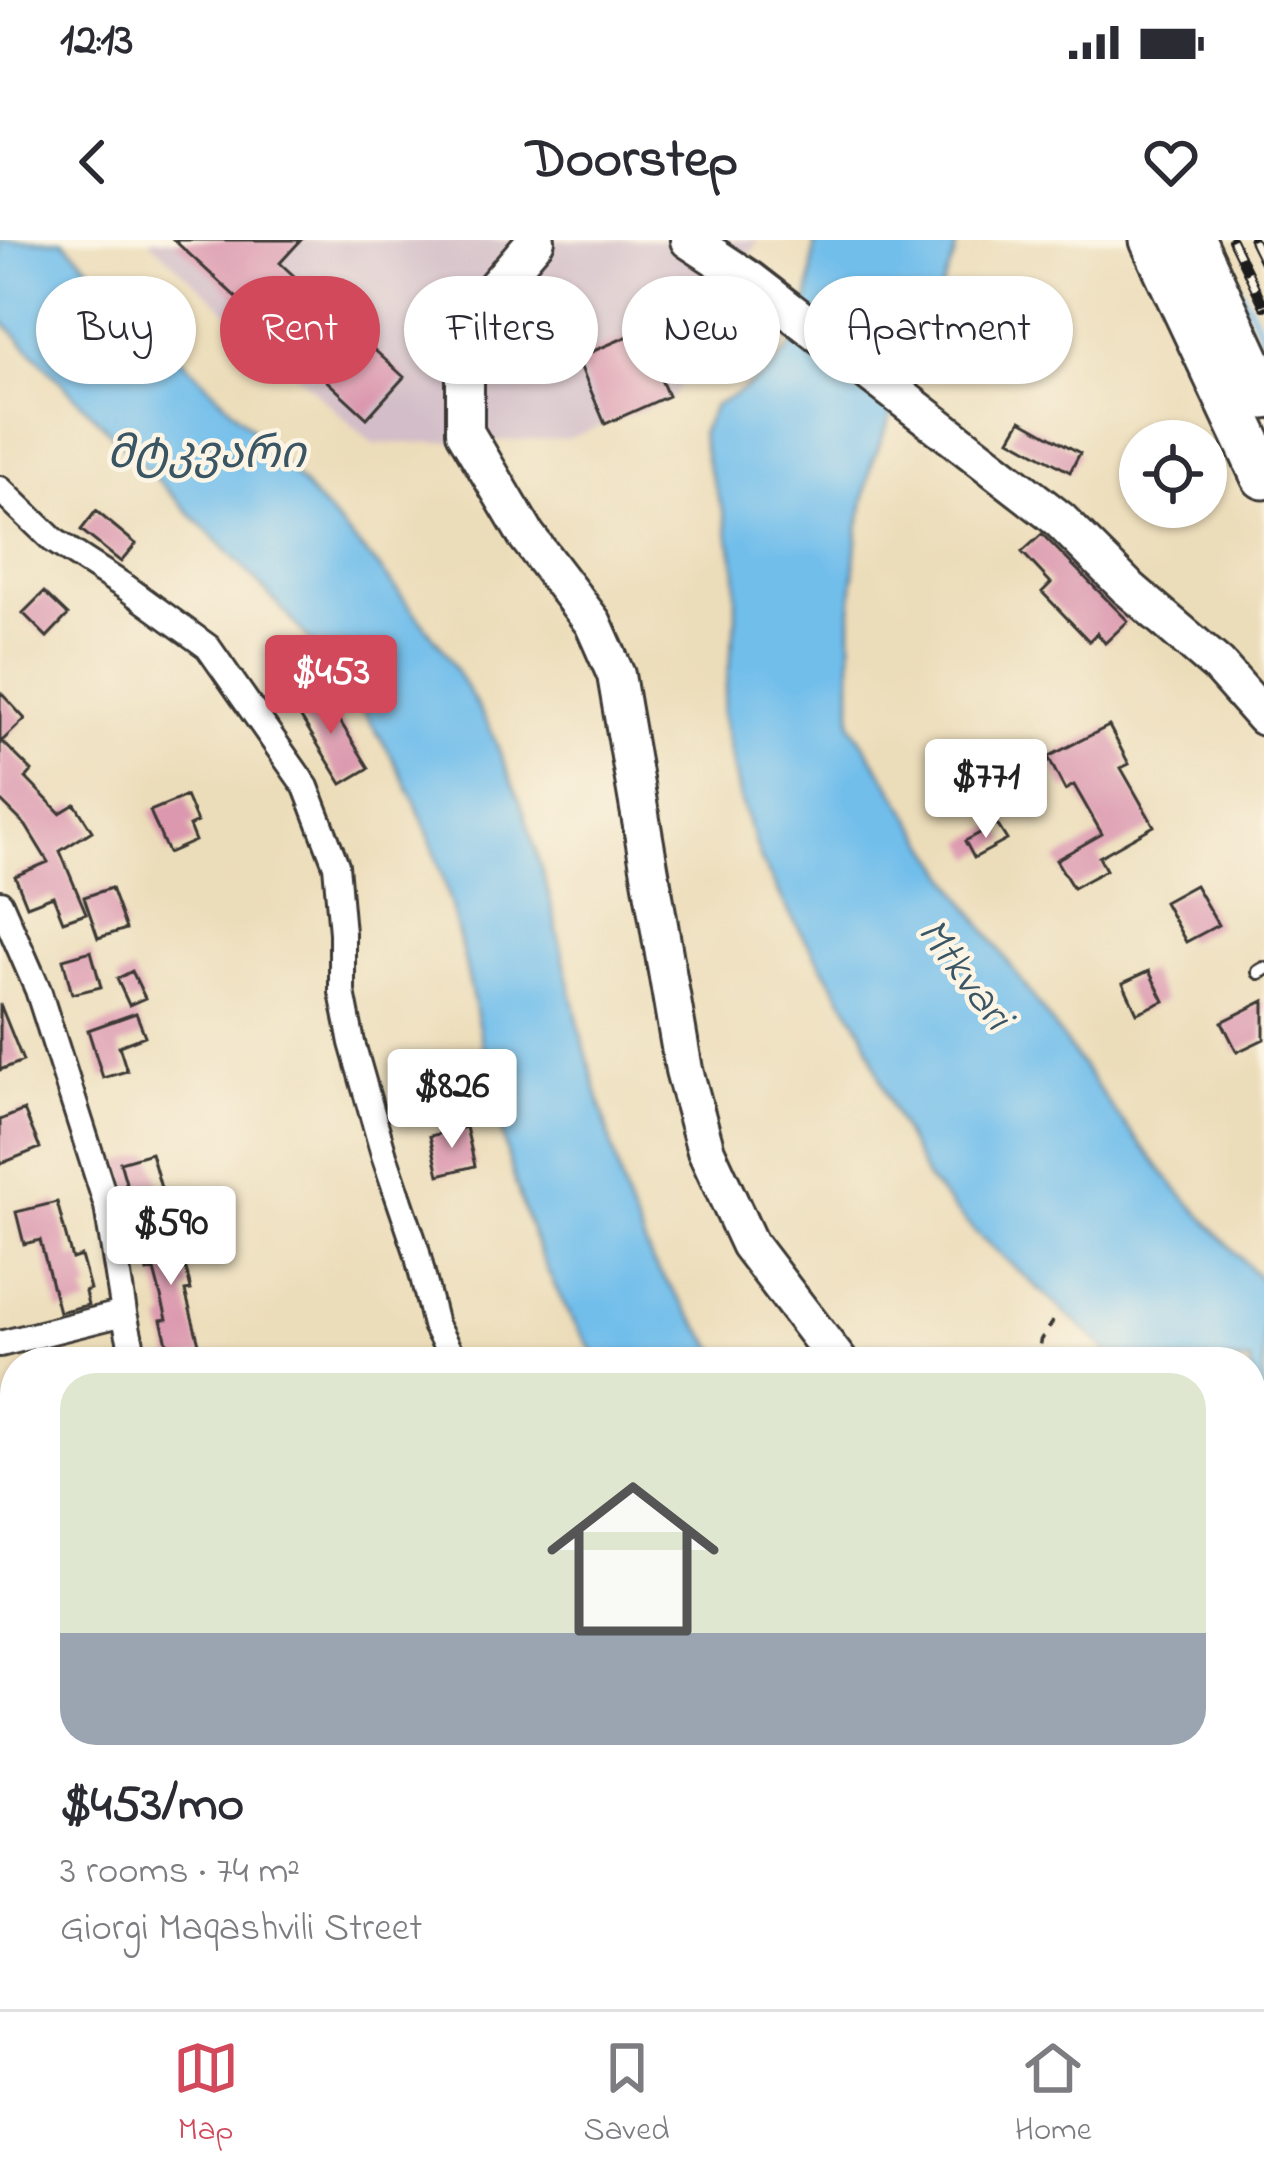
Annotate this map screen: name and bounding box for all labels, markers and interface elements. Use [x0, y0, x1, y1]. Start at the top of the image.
text: 12:13 [60, 9, 133, 75]
text: Doorstep [526, 123, 738, 201]
icon: back [60, 129, 126, 195]
icon: heart [1138, 129, 1204, 195]
chip: Buy [36, 276, 196, 384]
chip: Rent [220, 276, 380, 384]
chip: Filters [404, 276, 598, 384]
chip: New [622, 276, 780, 384]
chip: Apartment [804, 276, 1073, 384]
map controls [1119, 420, 1227, 528]
button: locate [1119, 420, 1227, 528]
water label: მტკვარი [107, 423, 308, 489]
pin: $453 [260, 635, 402, 737]
text: $453 [292, 645, 370, 702]
pin: $771 [915, 739, 1057, 841]
text: $771 [952, 749, 1020, 806]
water label: Mtkvari [899, 905, 1030, 1048]
pin: $826 [381, 1049, 523, 1151]
text: $826 [415, 1059, 489, 1116]
pin: $590 [100, 1186, 242, 1288]
text: $590 [134, 1196, 208, 1253]
icon: home [525, 1451, 741, 1667]
text: $453/mo [60, 1769, 244, 1844]
text: 3 rooms · 74 m² [60, 1844, 300, 1901]
text: Giorgi Maqashvili Street [60, 1901, 422, 1958]
tab: Map [173, 2035, 239, 2155]
tab: Saved [584, 2035, 670, 2155]
tab: Home [1015, 2035, 1091, 2155]

